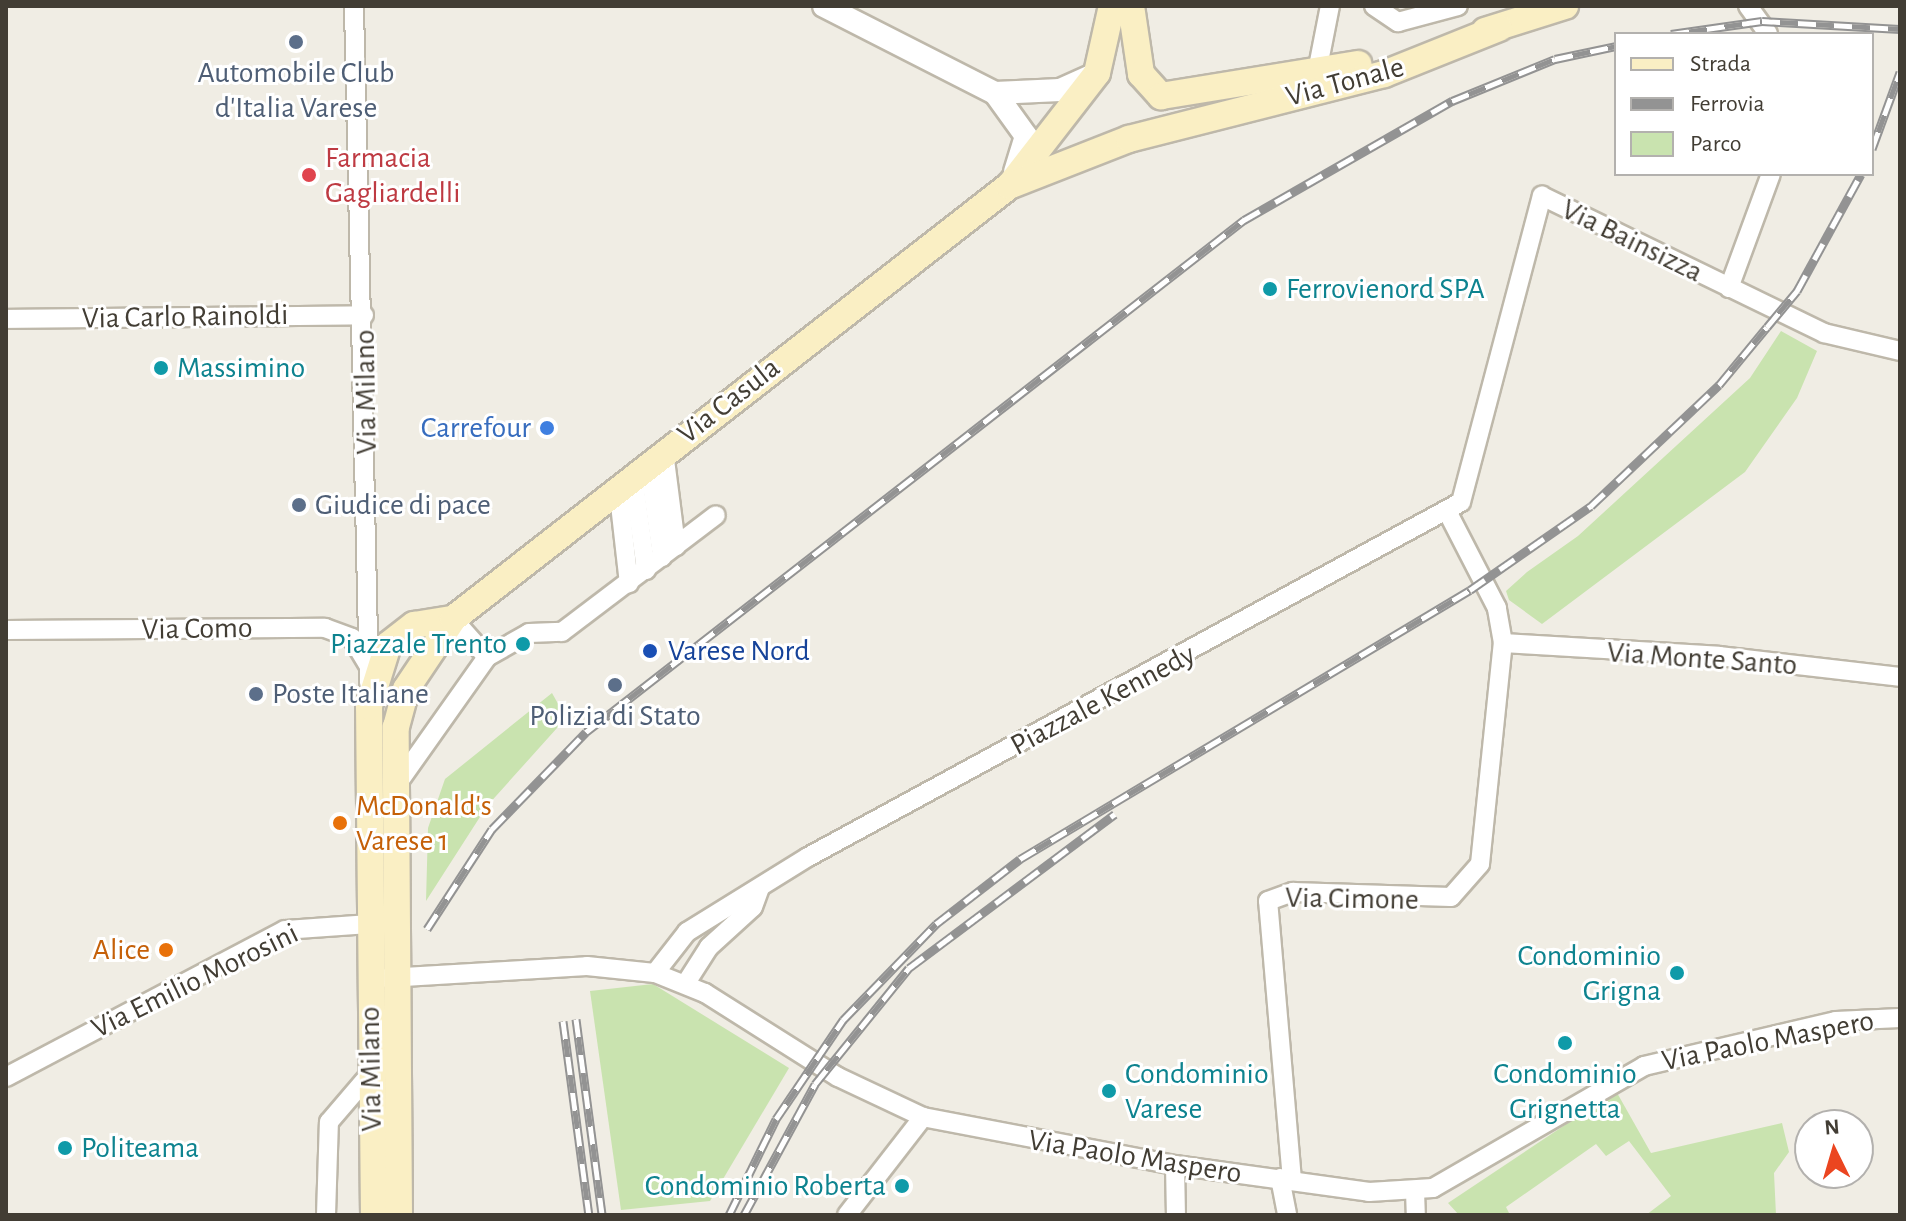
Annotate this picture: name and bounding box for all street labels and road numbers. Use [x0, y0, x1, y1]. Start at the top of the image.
street label: Via Tonale [1282, 49, 1408, 115]
street label: Via Bainsizza [1556, 191, 1708, 291]
street label: Via Carlo Rainoldi [81, 297, 289, 337]
street label: Via Milano [347, 329, 385, 455]
street label: Via Casula [671, 350, 787, 452]
street label: Via Como [141, 610, 253, 648]
street label: Via Monte Santo [1606, 634, 1798, 684]
street label: Piazzale Kennedy [1005, 636, 1201, 764]
street label: Via Cimone [1285, 880, 1419, 918]
street label: Via Emilio Morosini [86, 915, 304, 1047]
street label: Via Paolo Maspero [1659, 1003, 1877, 1079]
street label: Via Milano [352, 1006, 390, 1132]
street label: Via Paolo Maspero [1026, 1122, 1244, 1192]

